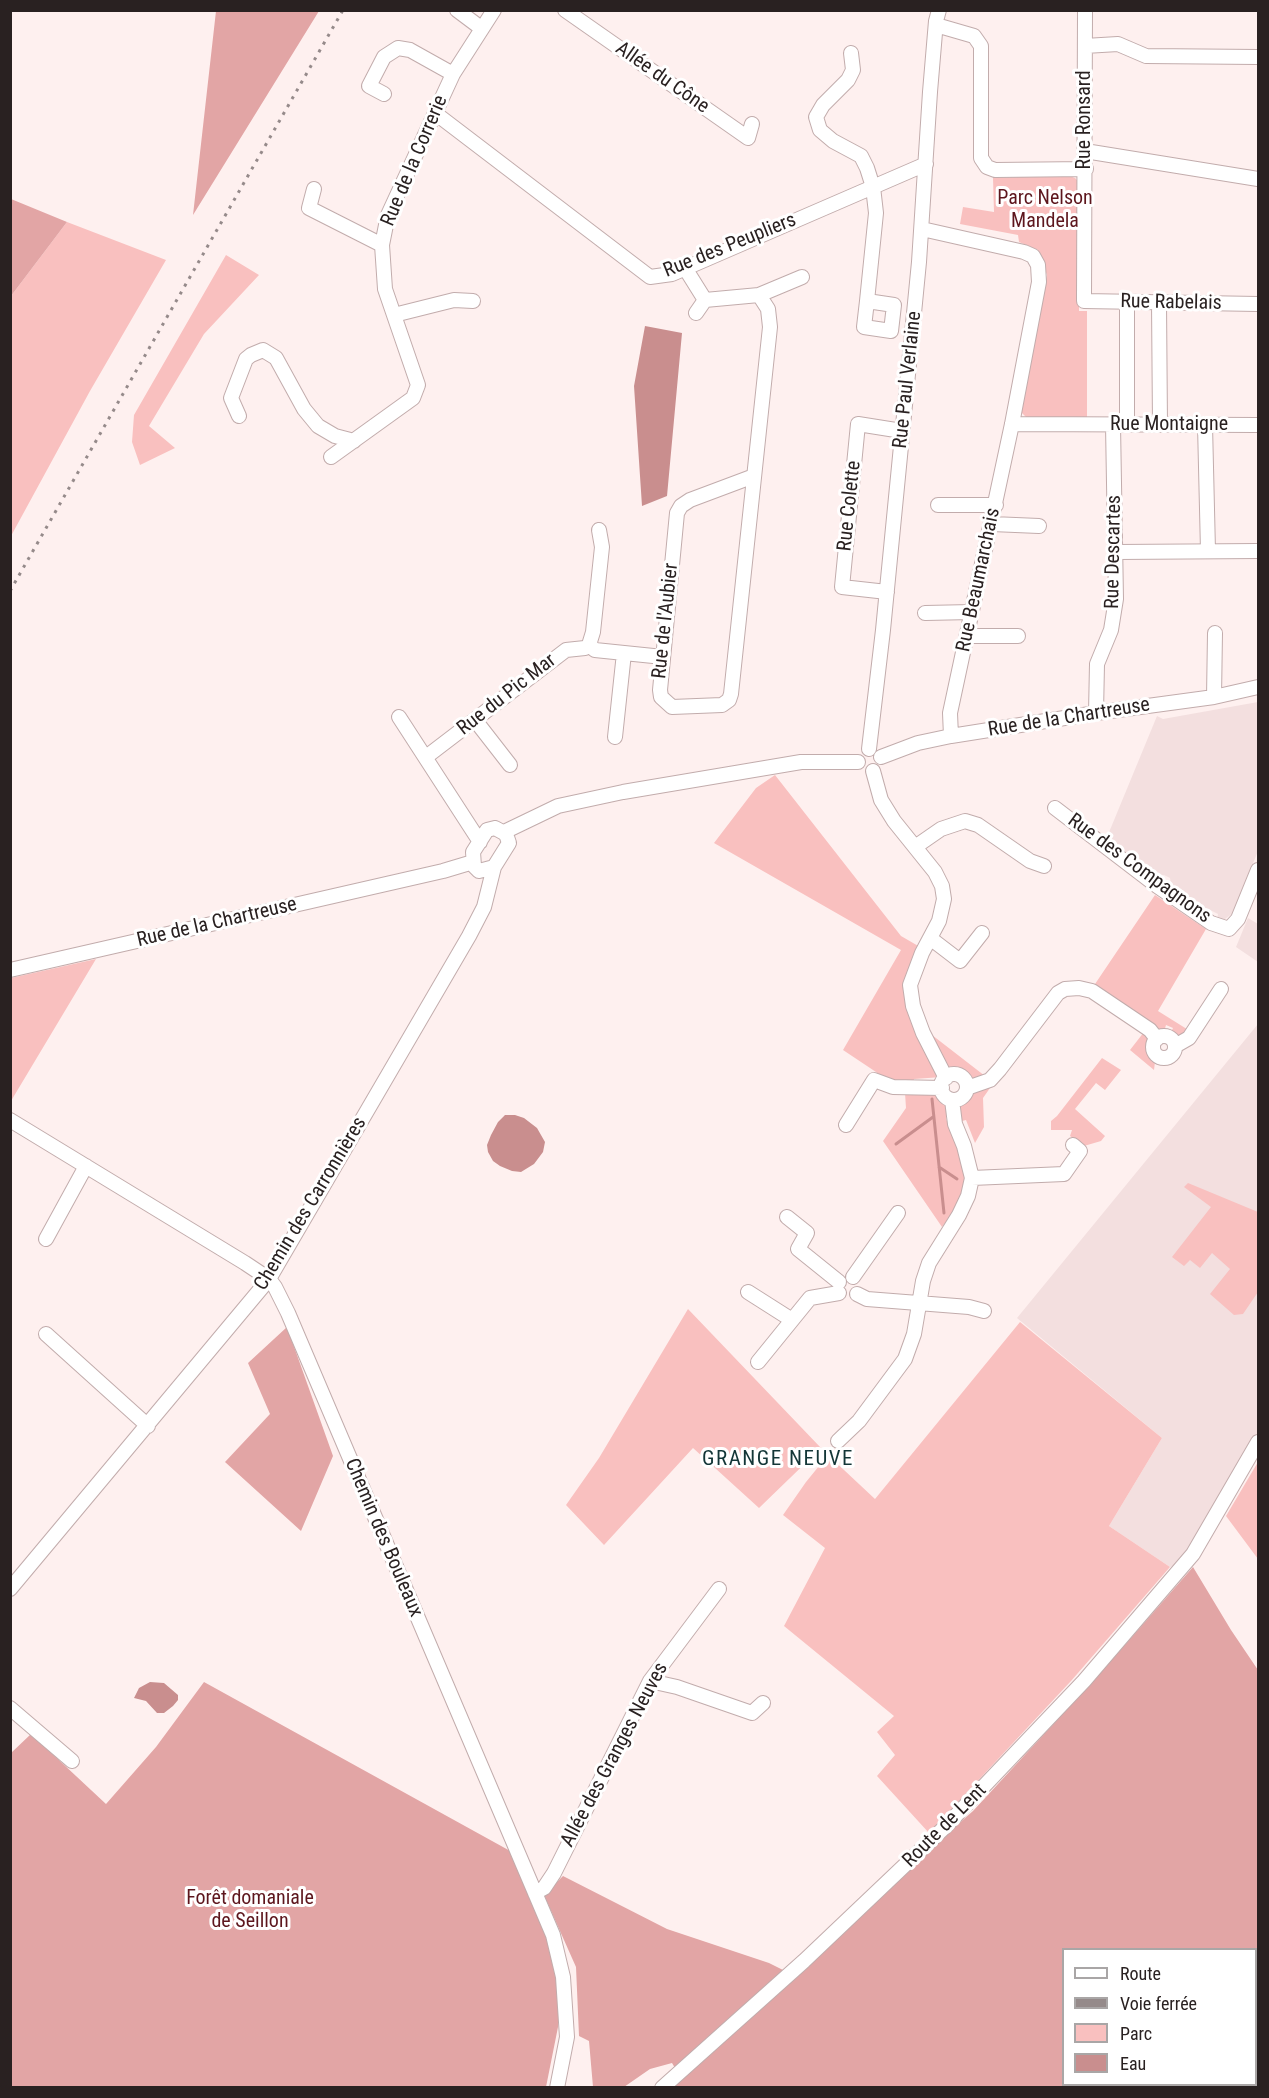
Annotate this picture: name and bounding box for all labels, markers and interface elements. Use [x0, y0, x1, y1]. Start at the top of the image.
street label: Allée du Cône [611, 37, 713, 119]
street label: Rue Ronsard [1073, 70, 1097, 170]
street label: Rue de la Correrie [377, 92, 453, 230]
park label: Parc Nelson Mandela [997, 187, 1093, 234]
street label: Rue des Peupliers [660, 208, 800, 284]
street label: Rue Rabelais [1120, 290, 1222, 316]
street label: Rue Paul Verlaine [889, 310, 927, 450]
street label: Rue Montaigne [1110, 413, 1228, 437]
street label: Rue Colette [833, 460, 867, 552]
street label: Rue Descartes [1101, 495, 1127, 609]
street label: Rue Beaumarchais [952, 506, 1006, 654]
street label: Rue de l'Aubier [648, 562, 684, 680]
street label: Rue du Pic Mar [453, 649, 561, 741]
street label: Rue de la Chartreuse [986, 693, 1152, 743]
street label: Rue des Compagnons [1063, 809, 1215, 929]
street label: Rue de la Chartreuse [135, 893, 299, 953]
street label: Chemin des Carronnières [250, 1113, 372, 1295]
district label: GRANGE NEUVE [702, 1447, 854, 1473]
street label: Chemin des Bouleaux [339, 1455, 427, 1621]
street label: Allée des Granges Neuves [556, 1659, 674, 1851]
street label: Route de Lent [898, 1779, 992, 1873]
park label: Forêt domaniale de Seillon [186, 1887, 314, 1934]
legend [1062, 1948, 1257, 2086]
text: Route [1120, 1963, 1161, 1984]
text: Voie ferrée [1120, 1993, 1197, 2014]
text: Parc [1120, 2023, 1152, 2044]
text: Eau [1120, 2053, 1146, 2074]

